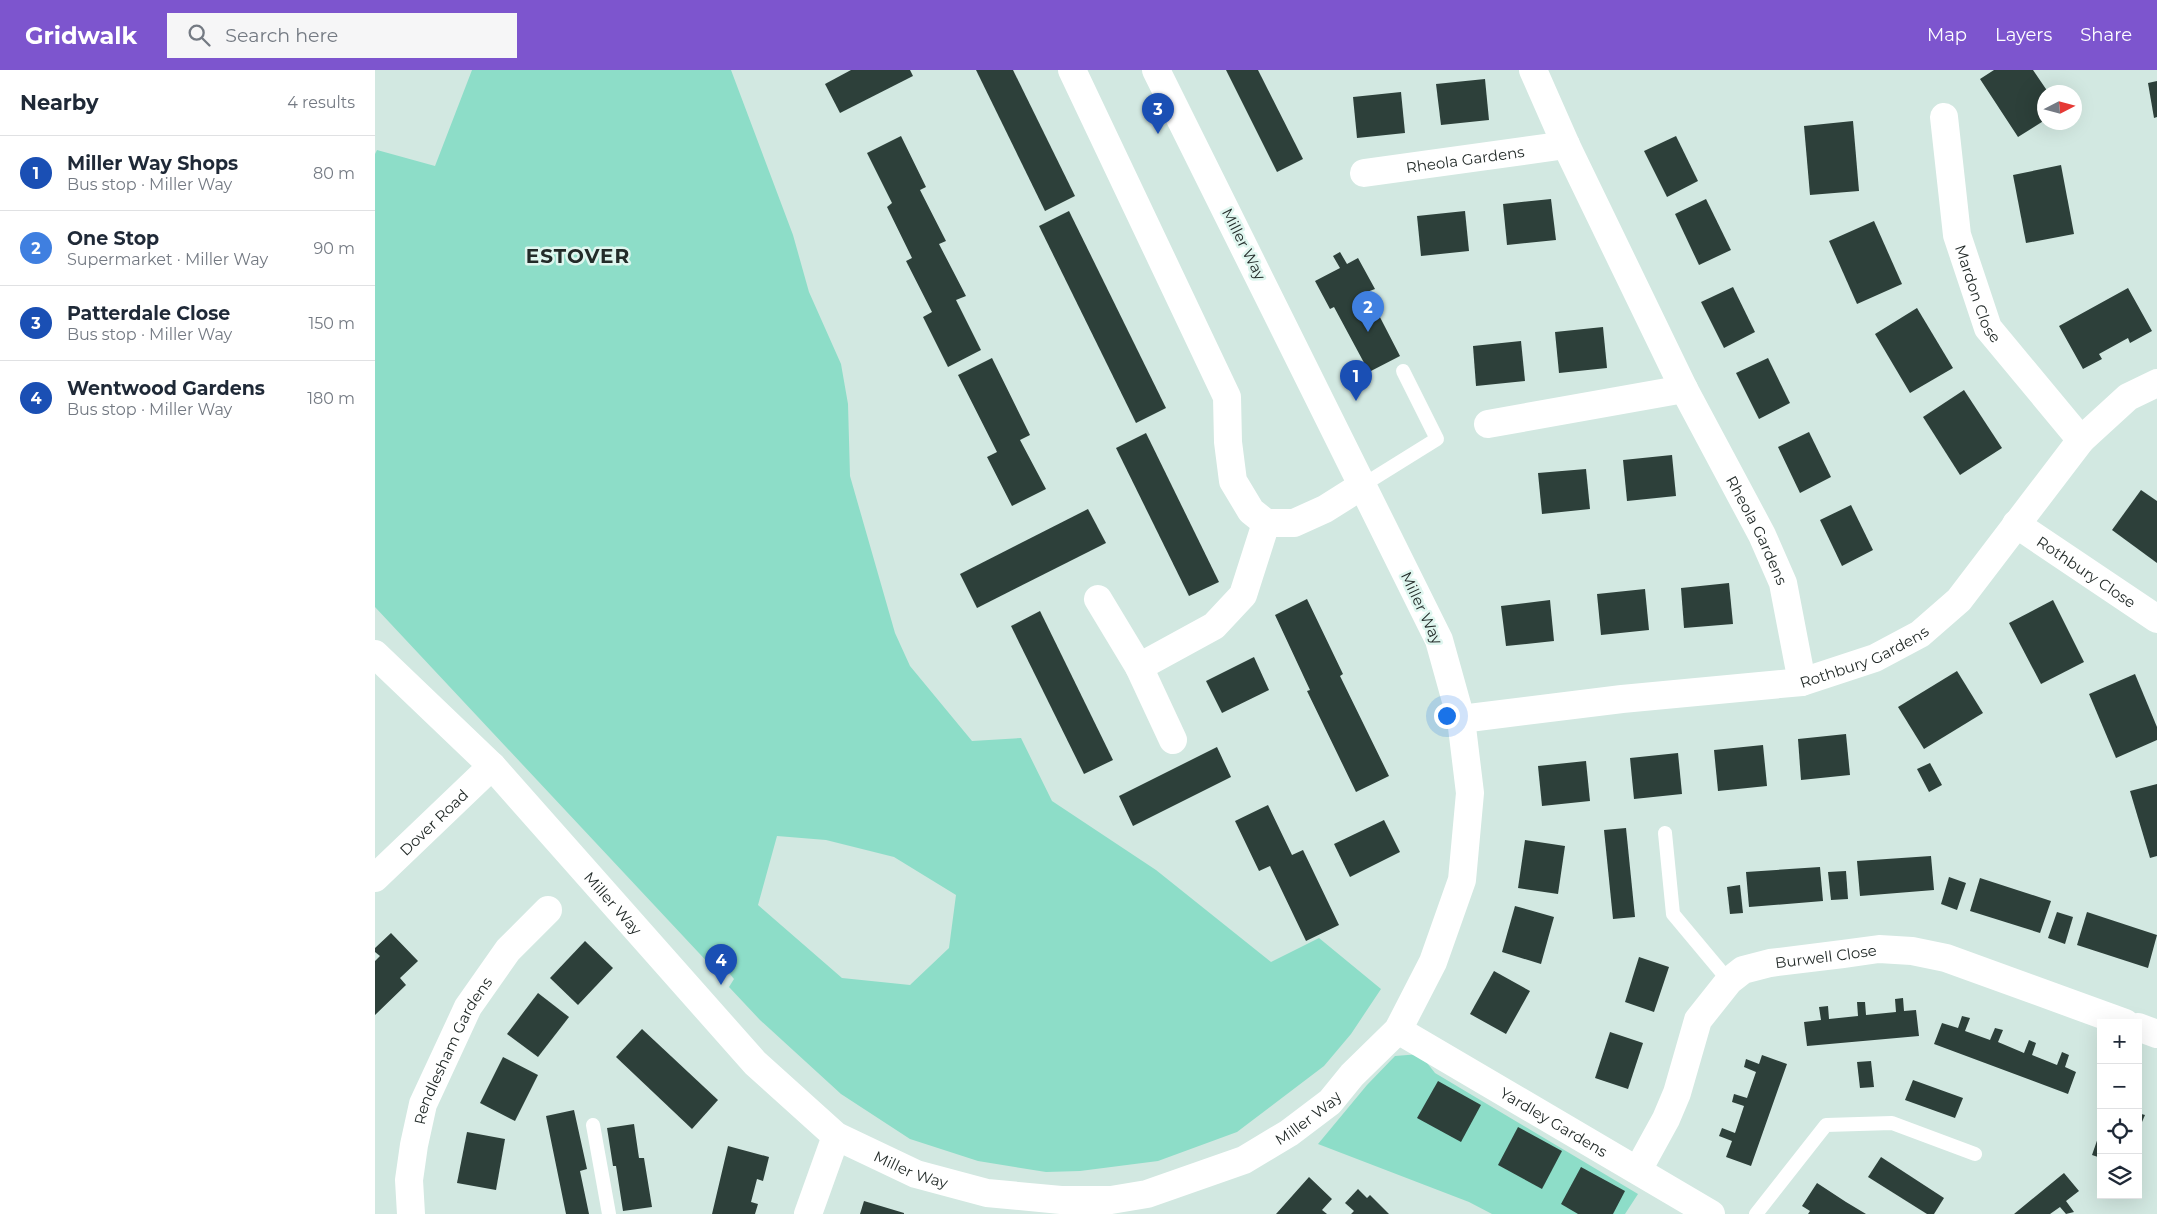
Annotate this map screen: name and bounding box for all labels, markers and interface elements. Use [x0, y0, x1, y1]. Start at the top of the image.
search box [167, 13, 517, 58]
text: Gridwalk [25, 21, 137, 50]
icon: search [185, 21, 213, 49]
text: Search here [225, 24, 338, 47]
text: Map [1927, 24, 1967, 46]
text: Layers [1995, 24, 2052, 46]
text: Share [2080, 24, 2132, 46]
north arrow [2037, 85, 2082, 130]
text: Nearby [20, 90, 99, 115]
text: 4 results [287, 93, 355, 112]
pin: 3 [1142, 93, 1174, 134]
street label: Rheola Gardens [1405, 141, 1525, 177]
text: Miller Way Shops [67, 152, 238, 175]
text: 1 [33, 164, 39, 183]
text: 80 m [313, 164, 355, 183]
text: Bus stop · Miller Way [67, 175, 232, 194]
street label: Miller Way [1218, 205, 1271, 284]
text: One Stop [67, 227, 159, 250]
text: 2 [31, 239, 41, 258]
text: 90 m [313, 239, 355, 258]
street label: Mardon Close [1951, 242, 2005, 346]
district label: ESTOVER [526, 244, 630, 268]
text: Supermarket · Miller Way [67, 250, 268, 269]
pin: 2 [1352, 291, 1384, 332]
text: Patterdale Close [67, 302, 230, 325]
text: 3 [31, 314, 41, 333]
text: 150 m [308, 314, 355, 333]
text: Bus stop · Miller Way [67, 325, 232, 344]
pin: 1 [1340, 360, 1372, 401]
text: Wentwood Gardens [67, 377, 265, 400]
text: 4 [30, 389, 42, 408]
text: 180 m [307, 389, 355, 408]
text: Bus stop · Miller Way [67, 400, 232, 419]
street label: Rheola Gardens [1722, 472, 1792, 588]
street label: Rothbury Close [2033, 531, 2140, 612]
street label: Miller Way [1397, 569, 1447, 648]
street label: Rothbury Gardens [1797, 622, 1932, 692]
your location [1434, 703, 1460, 729]
street label: Dover Road [395, 785, 472, 859]
street label: Miller Way [580, 868, 647, 939]
street label: Burwell Close [1774, 940, 1878, 972]
pin: 4 [705, 944, 737, 985]
street label: Rendlesham Gardens [409, 973, 496, 1126]
map controls [2097, 1019, 2142, 1199]
button: + [2097, 1019, 2142, 1064]
button: − [2097, 1064, 2142, 1109]
street label: Yardley Gardens [1497, 1083, 1611, 1161]
street label: Miller Way [1271, 1086, 1345, 1149]
button: locate [2097, 1109, 2142, 1154]
street label: Miller Way [871, 1146, 951, 1192]
button: layers [2097, 1154, 2142, 1199]

